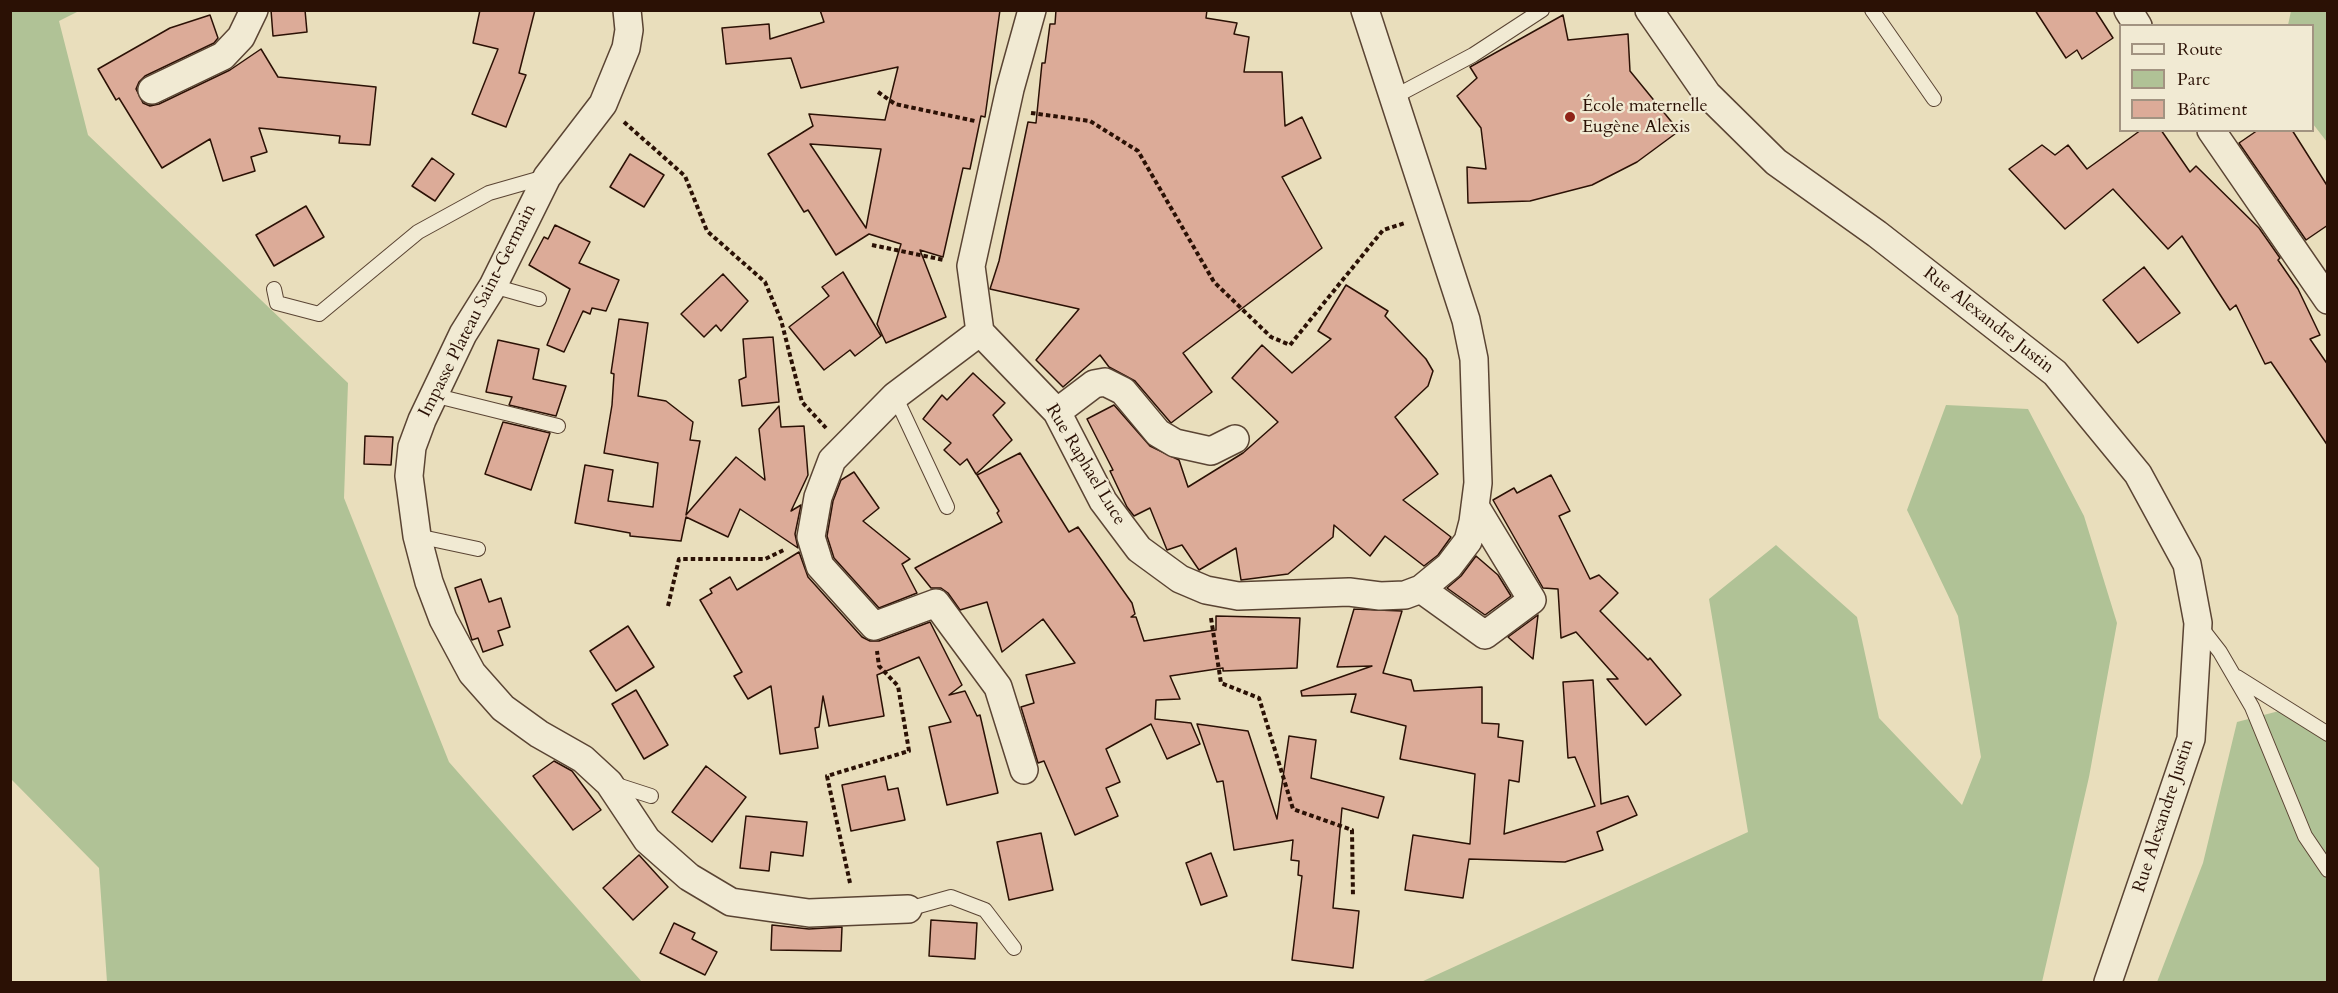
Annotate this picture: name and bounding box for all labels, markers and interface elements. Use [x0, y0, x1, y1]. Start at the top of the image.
legend [2119, 24, 2314, 132]
text: Route [2177, 37, 2223, 62]
text: Parc [2177, 67, 2210, 92]
place label: École maternelle Eugène Alexis [1582, 96, 1708, 138]
text: Bâtiment [2177, 97, 2247, 122]
marker: École maternelle Eugène Alexis [1563, 110, 1577, 124]
street label: Impasse Plateau Saint-Germain [415, 201, 541, 421]
street label: Rue Alexandre Justin [1918, 263, 2058, 379]
street label: Rue Raphael Luce [1040, 400, 1130, 530]
street label: Rue Alexandre Justin [2129, 737, 2199, 895]

